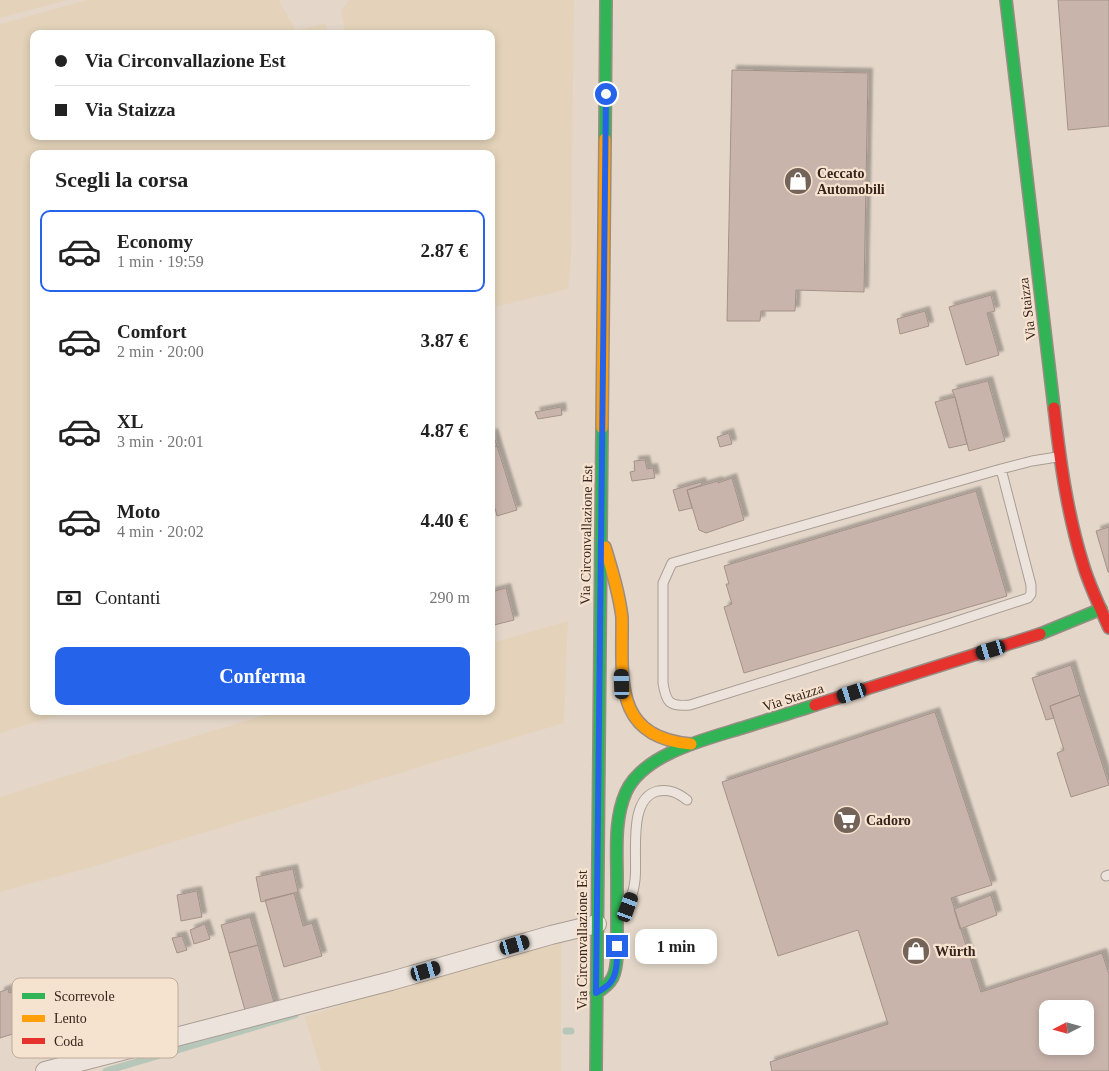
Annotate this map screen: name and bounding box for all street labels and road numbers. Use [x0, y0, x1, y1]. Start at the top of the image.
street label: Via Staizza [1016, 276, 1039, 341]
street label: Via Circonvallazione Est [578, 465, 595, 605]
street label: Via Staizza [761, 680, 826, 714]
street label: Via Circonvallazione Est [575, 870, 590, 1010]

